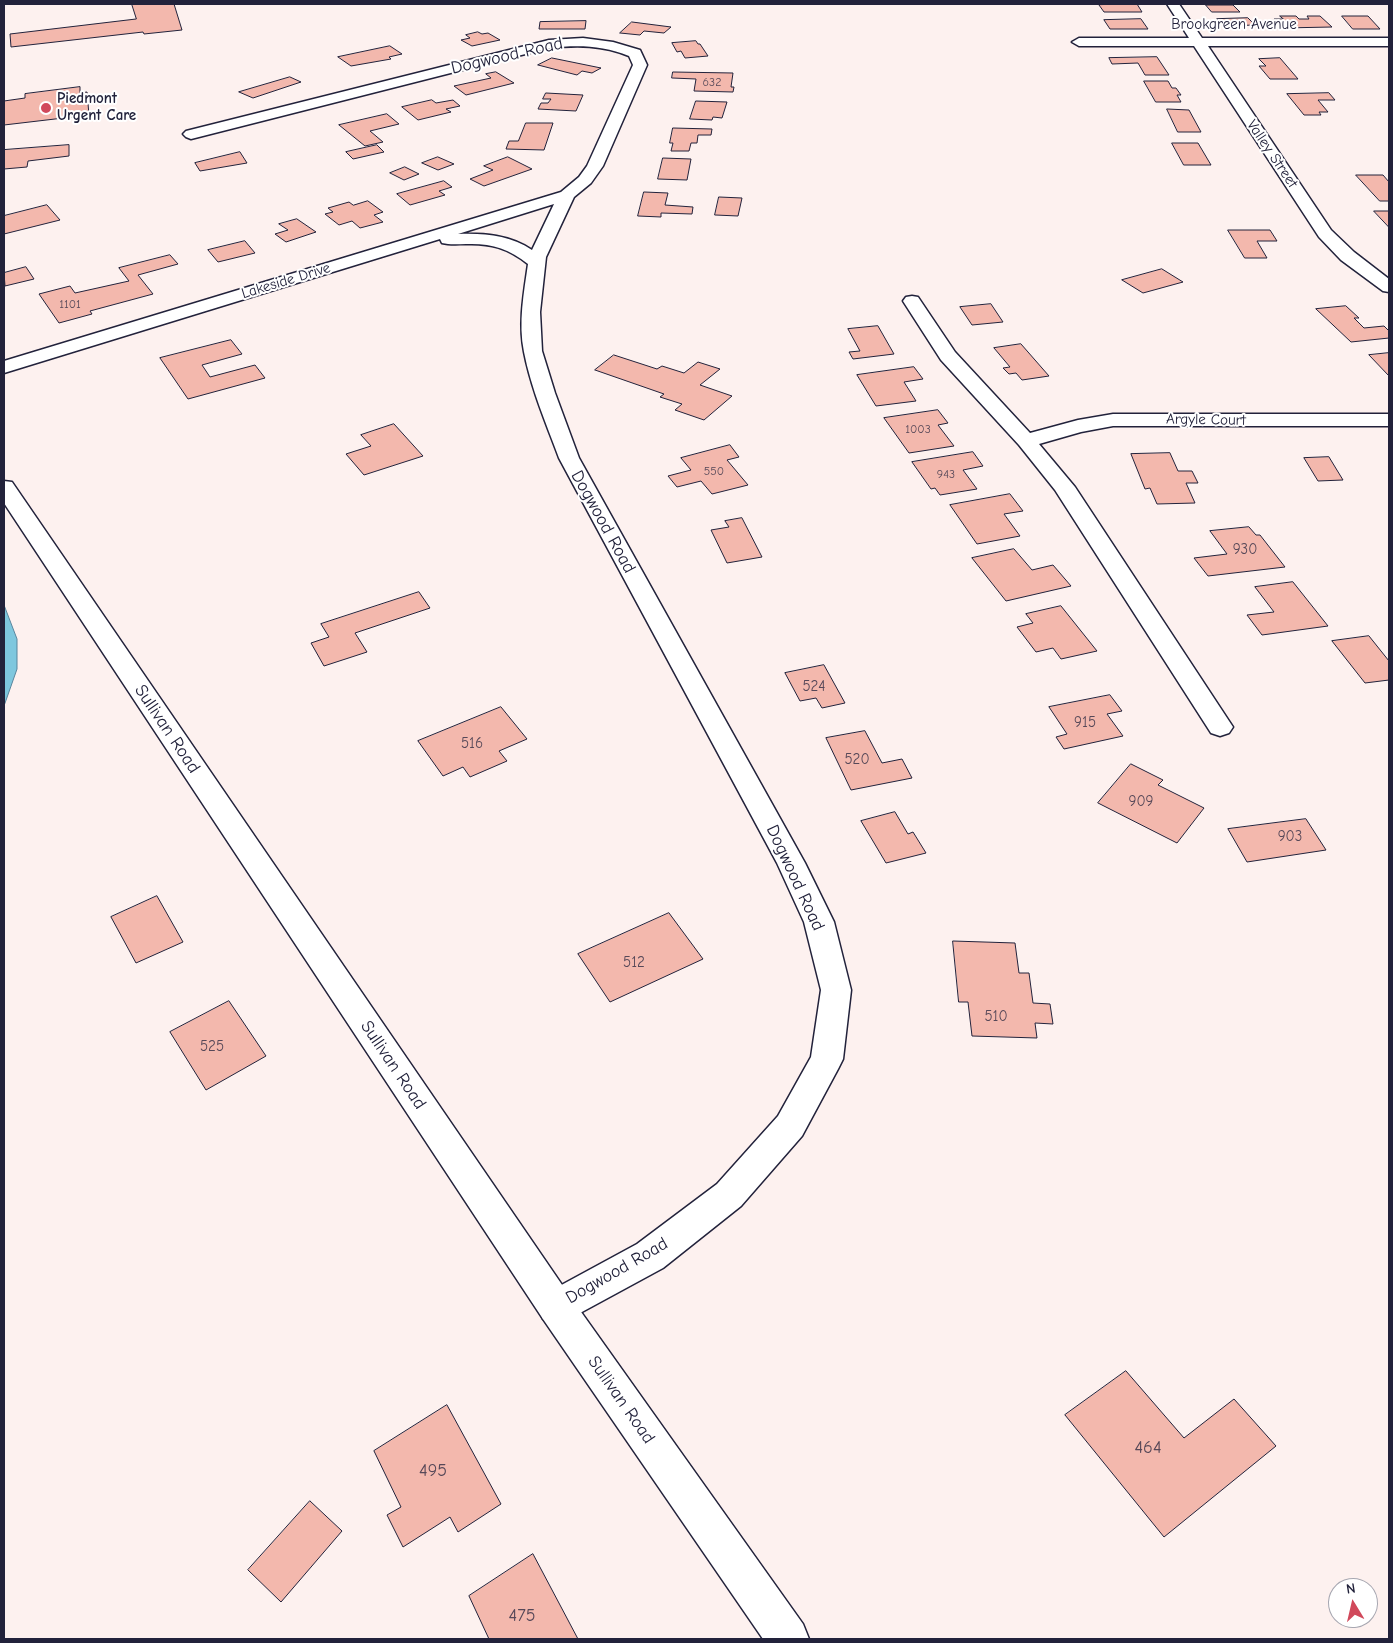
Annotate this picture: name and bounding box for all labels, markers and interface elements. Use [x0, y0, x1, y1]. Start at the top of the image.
street label: Brookgreen Avenue [1171, 16, 1297, 34]
street label: Dogwood Road [449, 33, 565, 79]
house number: 632 [703, 76, 721, 90]
place label: Piedmont Urgent Care [57, 90, 136, 125]
marker: Piedmont Urgent Care [39, 101, 53, 115]
street label: Valley Street [1243, 117, 1301, 191]
street label: Lakeside Drive [239, 259, 333, 303]
house number: 1101 [59, 298, 81, 312]
street label: Argyle Court [1166, 410, 1246, 430]
house number: 1003 [905, 423, 931, 437]
house number: 550 [704, 465, 724, 479]
street label: Dogwood Road [566, 467, 640, 577]
house number: 943 [937, 468, 955, 482]
house number: 930 [1233, 541, 1257, 559]
house number: 524 [802, 678, 826, 696]
street label: Sullivan Road [129, 681, 205, 777]
house number: 915 [1074, 714, 1096, 732]
house number: 516 [461, 735, 483, 753]
house number: 520 [844, 751, 870, 769]
house number: 909 [1128, 793, 1154, 811]
street label: Dogwood Road [761, 822, 829, 934]
house number: 903 [1278, 828, 1302, 846]
house number: 512 [623, 954, 645, 972]
house number: 510 [984, 1008, 1008, 1026]
street label: Sullivan Road [355, 1017, 431, 1113]
house number: 525 [200, 1038, 224, 1056]
street label: Dogwood Road [562, 1233, 672, 1309]
street label: Sullivan Road [583, 1352, 659, 1448]
house number: 464 [1134, 1437, 1162, 1459]
house number: 495 [419, 1460, 447, 1482]
north arrow [1328, 1578, 1378, 1628]
text: N [1345, 1580, 1357, 1598]
house number: 475 [509, 1605, 535, 1627]

